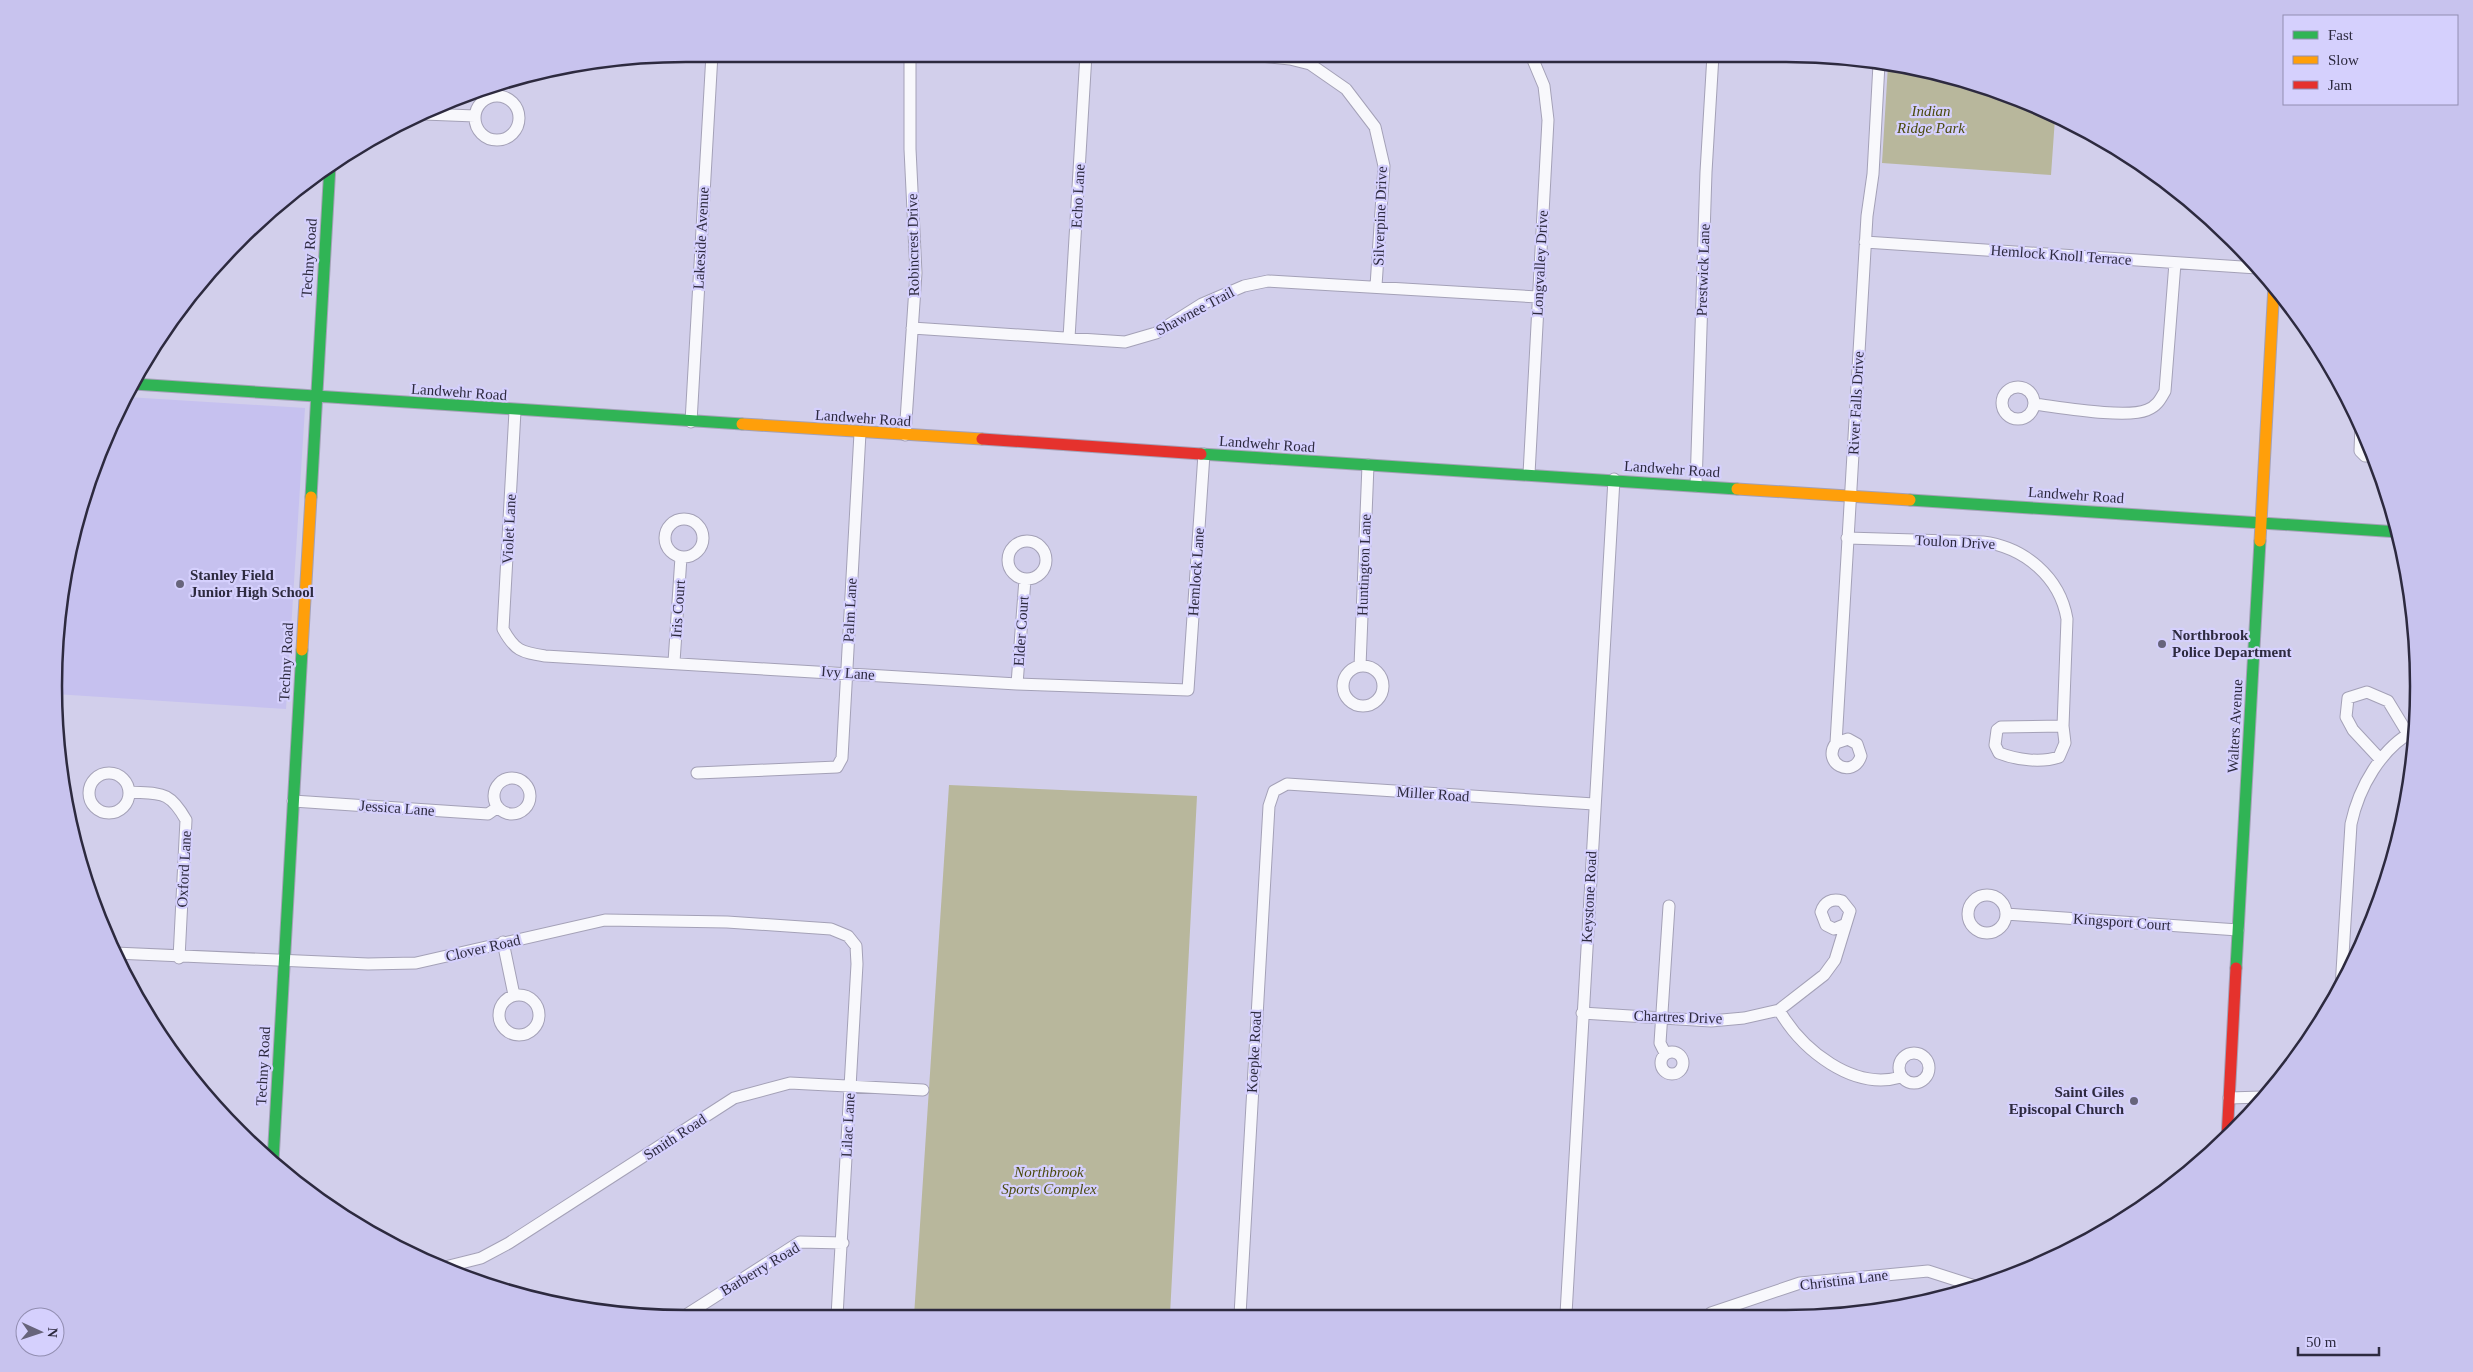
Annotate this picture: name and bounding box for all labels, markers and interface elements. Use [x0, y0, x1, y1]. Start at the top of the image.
legend [2283, 15, 2458, 105]
text: Fast [2328, 27, 2354, 43]
text: Slow [2328, 52, 2359, 68]
text: Jam [2328, 77, 2352, 93]
park label: Indian Ridge Park [1896, 103, 1965, 136]
street label: Echo Lane [1068, 163, 1088, 229]
street label: Silverpine Drive [1370, 166, 1390, 266]
street label: Lakeside Avenue [690, 186, 712, 290]
street label: Robincrest Drive [904, 193, 922, 297]
street label: Longvalley Drive [1529, 209, 1551, 316]
street label: Techny Road [298, 217, 320, 298]
street label: Prestwick Lane [1693, 223, 1713, 317]
street label: Hemlock Knoll Terrace [1990, 242, 2132, 268]
street label: Shawnee Trail [1153, 284, 1237, 338]
street label: River Falls Drive [1845, 350, 1867, 455]
street label: Landwehr Road [410, 381, 508, 403]
street label: Landwehr Road [814, 407, 912, 429]
street label: Landwehr Road [1218, 433, 1316, 455]
street label: Landwehr Road [1623, 458, 1721, 480]
street label: Landwehr Road [2027, 484, 2125, 506]
street label: Violet Lane [499, 493, 519, 565]
street label: Huntington Lane [1354, 513, 1374, 616]
street label: Hemlock Lane [1185, 527, 1207, 617]
street label: Toulon Drive [1915, 532, 1996, 552]
place label: Stanley Field Junior High School [190, 567, 314, 600]
street label: Palm Lane [840, 577, 860, 643]
marker: Stanley Field Junior High School [174, 578, 186, 590]
street label: Iris Court [668, 579, 688, 638]
street label: Elder Court [1011, 594, 1031, 667]
street label: Techny Road [276, 621, 296, 702]
place label: Northbrook Police Department [2172, 627, 2292, 660]
marker: Northbrook Police Department [2156, 638, 2168, 650]
street label: Ivy Lane [821, 663, 876, 683]
street label: Walters Avenue [2225, 678, 2245, 773]
street label: Miller Road [1396, 783, 1470, 805]
street label: Jessica Lane [359, 797, 435, 819]
street label: Oxford Lane [174, 830, 194, 908]
street label: Keystone Road [1579, 850, 1599, 943]
street label: Kingsport Court [2073, 911, 2172, 933]
street label: Clover Road [444, 932, 522, 964]
street label: Chartres Drive [1633, 1007, 1723, 1027]
street label: Koepke Road [1244, 1010, 1264, 1093]
street label: Techny Road [253, 1025, 273, 1106]
place label: Saint Giles Episcopal Church [2009, 1084, 2125, 1117]
street label: Lilac Lane [838, 1092, 858, 1158]
marker: Saint Giles Episcopal Church [2128, 1095, 2140, 1107]
street label: Smith Road [641, 1111, 710, 1163]
park label: Northbrook Sports Complex [1001, 1164, 1097, 1197]
street label: Barberry Road [718, 1239, 803, 1299]
street label: Christina Lane [1799, 1267, 1889, 1293]
north arrow [15, 1307, 65, 1357]
scale bar [2298, 1324, 2379, 1356]
text: N [45, 1327, 60, 1338]
text: 50 m [2306, 1334, 2337, 1350]

